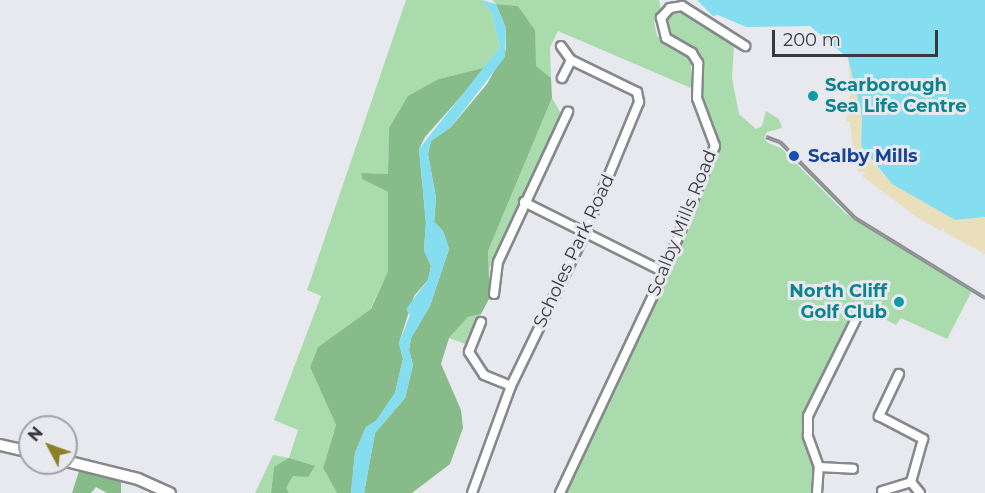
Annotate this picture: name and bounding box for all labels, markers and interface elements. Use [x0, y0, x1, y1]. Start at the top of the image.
scale bar [775, 18, 942, 56]
text: 200 m [783, 29, 841, 51]
place label: Scarborough Sea Life Centre [825, 75, 967, 118]
marker: Scarborough Sea Life Centre [806, 89, 820, 103]
place label: Scalby Mills [808, 145, 918, 167]
street label: Scalby Mills Road [643, 147, 721, 299]
marker: Scalby Mills [785, 147, 803, 165]
street label: Scholes Park Road [529, 171, 619, 331]
place label: North Cliff Golf Club [789, 281, 887, 324]
marker: North Cliff Golf Club [892, 295, 906, 309]
north arrow [18, 415, 78, 475]
text: N [24, 423, 47, 445]

